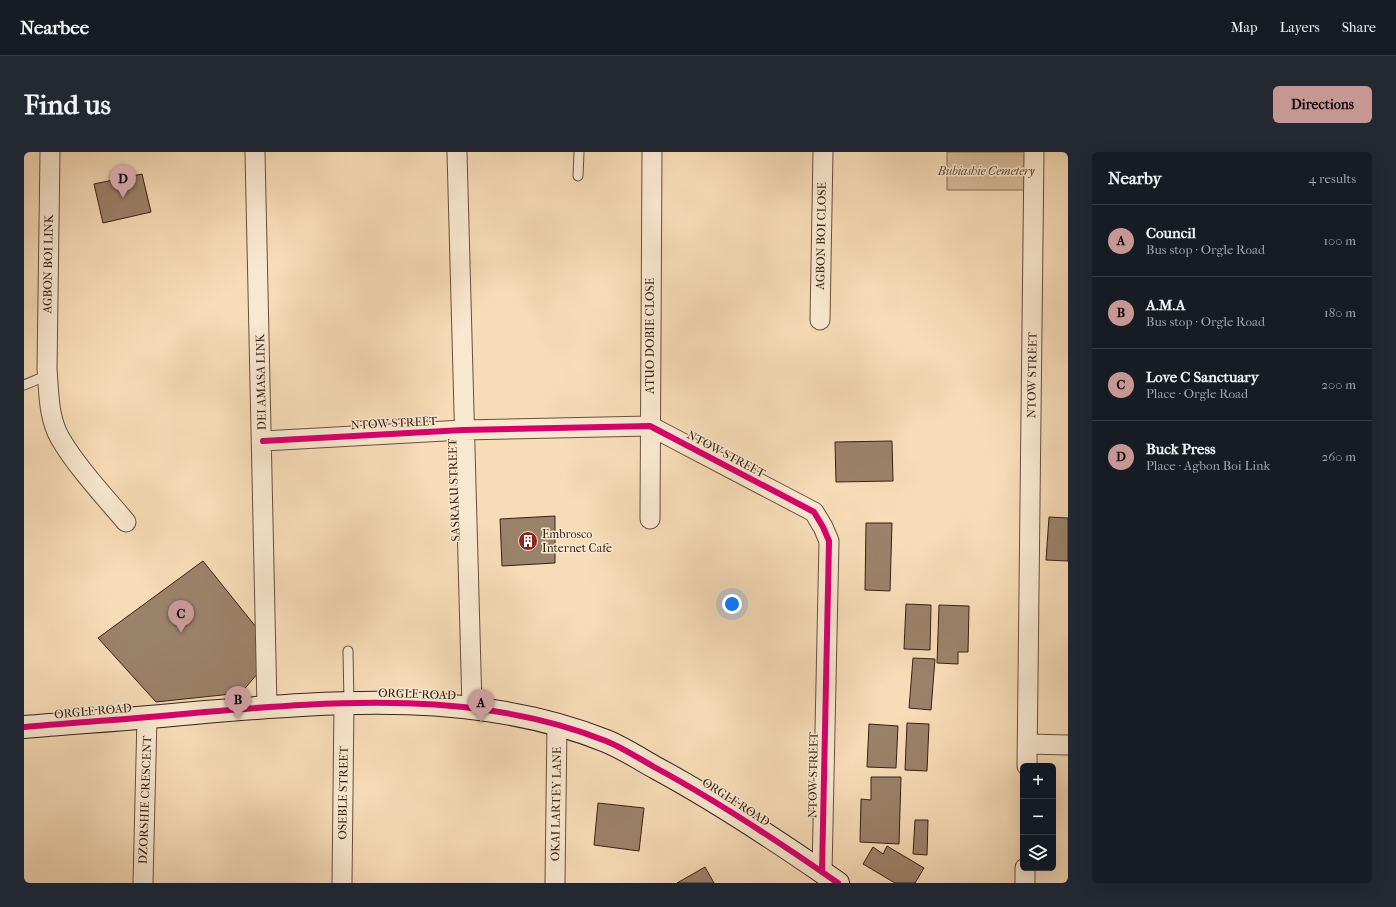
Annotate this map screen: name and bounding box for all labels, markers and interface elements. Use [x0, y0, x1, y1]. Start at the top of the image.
text: Nearbee [20, 17, 89, 39]
text: Map [1231, 19, 1258, 36]
text: Layers [1280, 19, 1320, 36]
text: Share [1342, 19, 1376, 36]
button: Directions [1273, 86, 1372, 123]
text: Find us [24, 88, 111, 121]
park label: Bubiashie Cemetery [937, 164, 1035, 178]
pin: D [110, 165, 136, 198]
text: Nearby [1108, 168, 1162, 188]
text: 4 results [1309, 171, 1356, 186]
street label: AGBON BOI CLOSE [813, 182, 829, 291]
street label: AGBON BOI LINK [40, 213, 56, 315]
text: Council [1146, 224, 1196, 242]
text: A [1117, 233, 1125, 248]
text: 100 m [1323, 233, 1356, 248]
text: Bus stop · Orgle Road [1146, 242, 1265, 257]
street label: ATUO DOBIE CLOSE [643, 278, 657, 395]
text: A.M.A [1146, 296, 1186, 314]
text: B [1117, 305, 1125, 320]
text: 180 m [1324, 305, 1356, 320]
text: Bus stop · Orgle Road [1146, 314, 1265, 329]
street label: NTOW STREET [1024, 331, 1040, 418]
street label: DEI AMASA LINK [253, 332, 269, 430]
text: Love C Sanctuary [1146, 368, 1259, 386]
text: C [1117, 377, 1125, 392]
text: 200 m [1321, 377, 1356, 392]
text: Place · Orgle Road [1146, 386, 1248, 401]
street label: NTOW STREET [350, 414, 438, 432]
street label: NTOW STREET [685, 428, 768, 481]
street label: SASRAKU STREET [445, 438, 463, 542]
text: Buck Press [1146, 440, 1216, 458]
text: D [1116, 449, 1126, 464]
text: 260 m [1322, 449, 1356, 464]
text: Place · Agbon Boi Link [1146, 458, 1270, 473]
place label: Embrosco Internet Cafe [542, 527, 612, 555]
building icon: Embrosco Internet Cafe [517, 530, 539, 552]
your location [722, 594, 742, 614]
pin: C [168, 600, 194, 633]
pin: B [225, 686, 251, 719]
street label: ORGLE ROAD [378, 686, 456, 702]
pin: A [468, 689, 494, 722]
street label: ORGLE ROAD [54, 701, 132, 721]
street label: NTOW STREET [805, 731, 821, 818]
street label: DZORSHIE CRESCENT [136, 735, 154, 864]
street label: OSEBLE STREET [335, 745, 351, 840]
street label: OKAI LARTEY LANE [548, 747, 564, 861]
map controls [1020, 763, 1056, 871]
button: + [1020, 763, 1056, 799]
street label: ORGLE ROAD [700, 775, 772, 829]
button: − [1020, 799, 1056, 835]
button: layers [1020, 835, 1056, 871]

